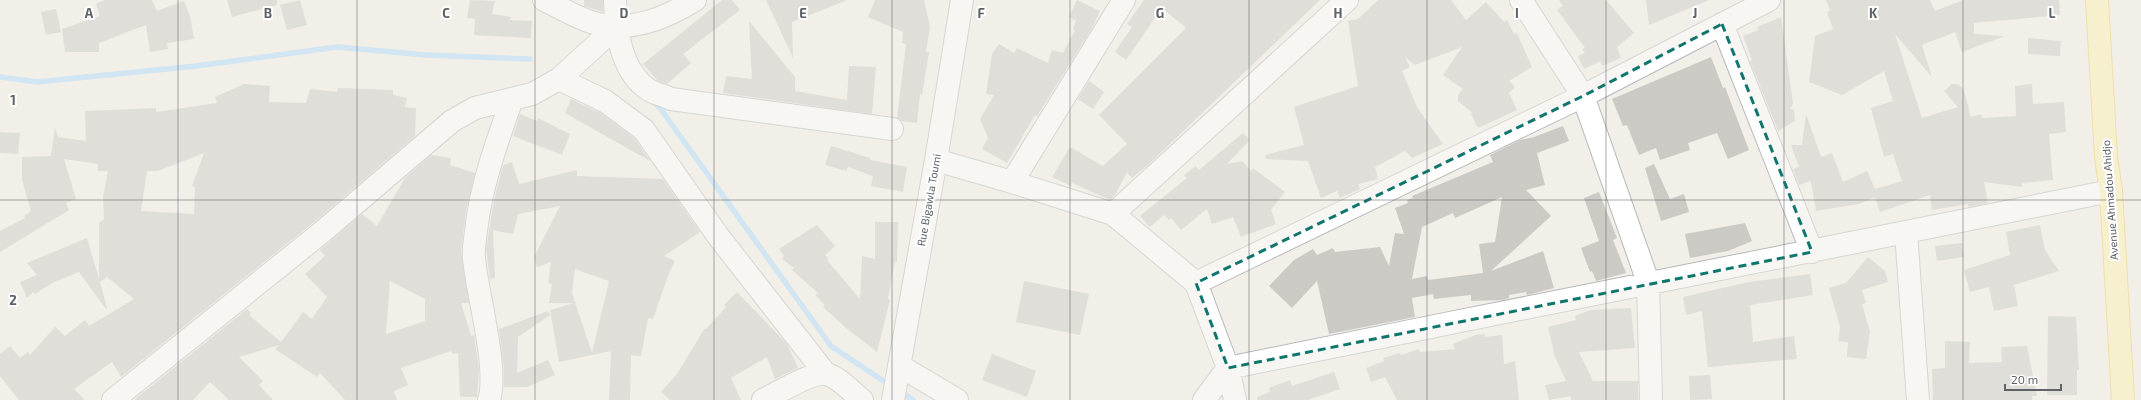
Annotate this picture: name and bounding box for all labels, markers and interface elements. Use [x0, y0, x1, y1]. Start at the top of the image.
text: A [85, 5, 94, 21]
text: B [264, 5, 272, 21]
text: C [442, 5, 450, 21]
text: D [620, 5, 629, 21]
text: E [799, 5, 807, 21]
text: F [977, 5, 985, 21]
text: G [1156, 5, 1164, 21]
text: H [1334, 5, 1343, 21]
text: I [1515, 5, 1519, 21]
text: J [1693, 5, 1697, 21]
text: K [1869, 5, 1878, 21]
text: L [2049, 5, 2056, 21]
text: 1 [10, 92, 16, 108]
street label: Avenue Ahmadou Ahidjo [2099, 140, 2121, 260]
street label: Rue Bigawla Toumi [914, 153, 943, 247]
text: 2 [9, 292, 17, 308]
scale bar [2005, 366, 2061, 392]
text: 20 m [2011, 372, 2038, 386]

